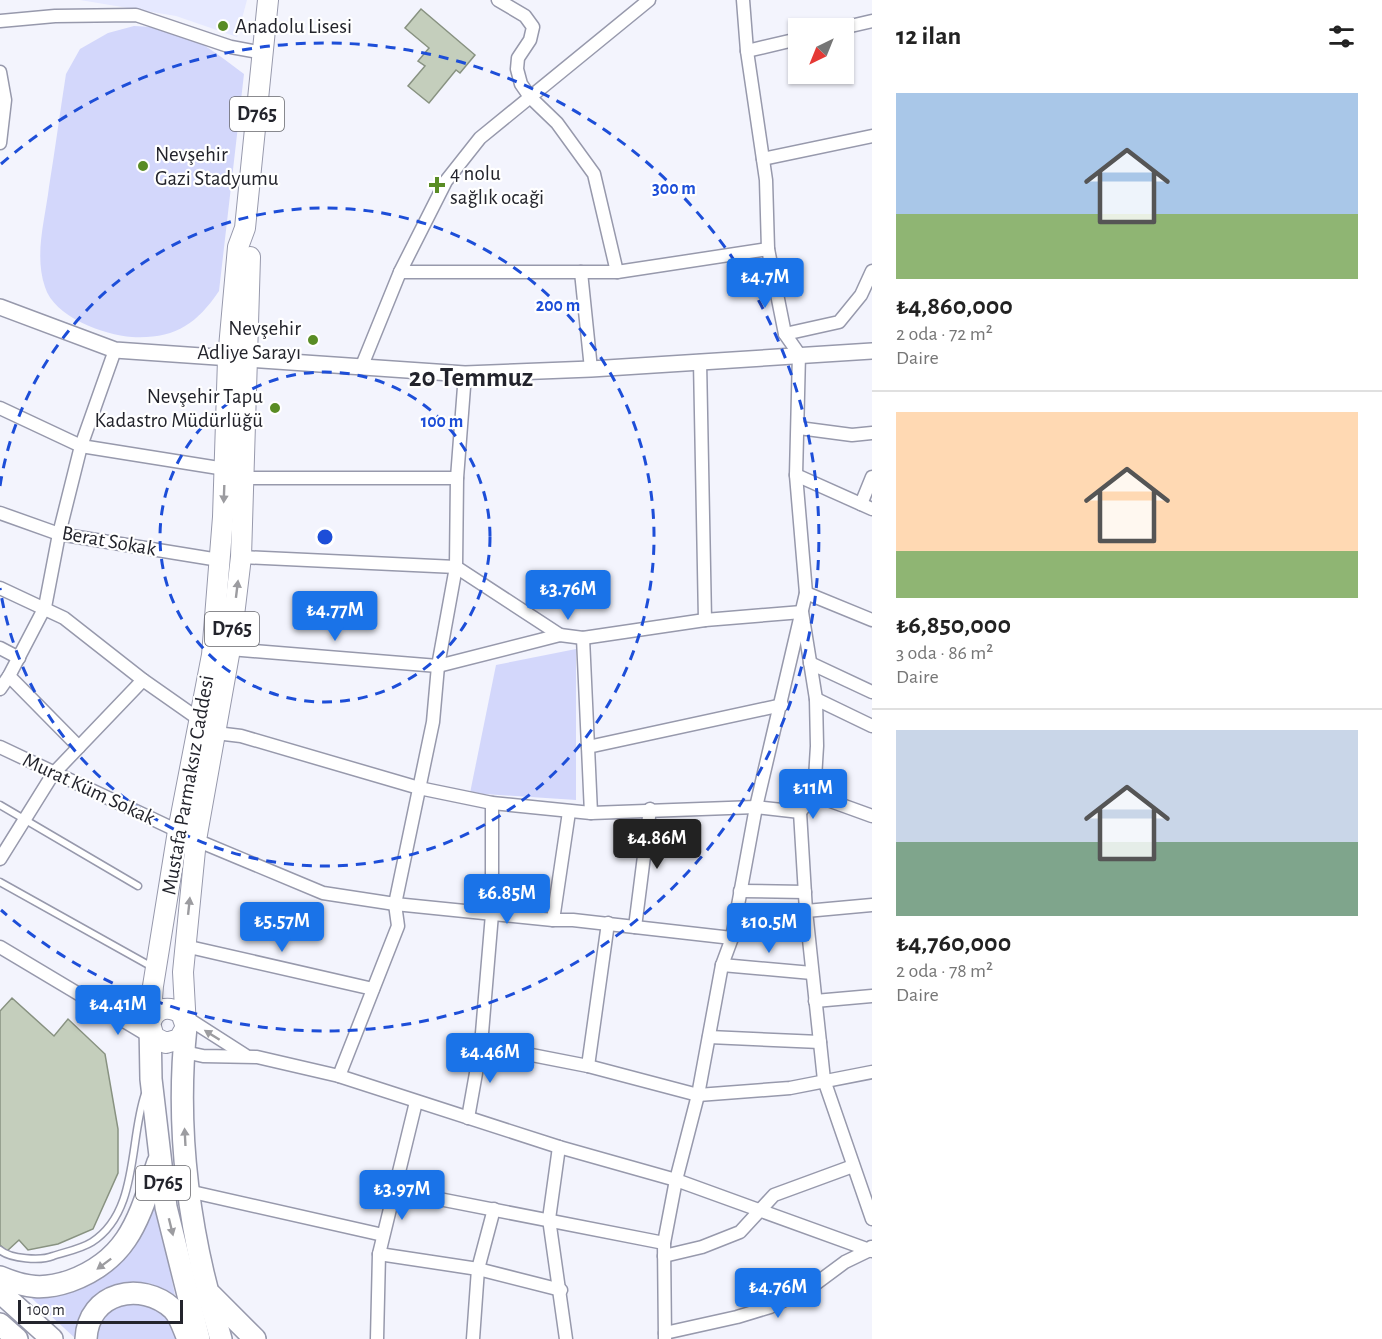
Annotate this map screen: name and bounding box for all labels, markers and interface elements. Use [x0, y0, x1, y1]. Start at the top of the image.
place label: Anadolu Lisesi [235, 16, 352, 37]
north arrow [788, 18, 854, 84]
map controls [788, 18, 854, 84]
marker: Anadolu Lisesi [216, 19, 230, 33]
icon: filters [1325, 20, 1358, 53]
text: 12 ilan [896, 23, 961, 49]
road number: D765 [230, 97, 284, 131]
icon: home [1073, 132, 1181, 240]
place label: Nevşehir Gazi Stadyumu [155, 144, 279, 189]
marker: Nevşehir Gazi Stadyumu [136, 159, 150, 173]
place label: 4 nolu sağlık ocaği [450, 163, 544, 208]
marker: 4 nolu sağlık ocaği [428, 176, 446, 194]
text: 300 m [652, 180, 696, 198]
pin: ₺4.7M [723, 258, 807, 309]
text: ₺4.7M [741, 267, 789, 287]
text: ₺4,860,000 [896, 293, 1013, 319]
text: 200 m [536, 297, 580, 315]
place label: Nevşehir Adliye Sarayı [197, 318, 301, 363]
text: 2 oda · 72 m² [896, 324, 993, 344]
marker: Nevşehir Adliye Sarayı [306, 333, 320, 347]
text: Daire [896, 348, 939, 368]
district label: 20 Temmuz [409, 364, 533, 391]
place label: Nevşehir Tapu Kadastro Müdürlüğü [95, 386, 263, 431]
marker: Nevşehir Tapu Kadastro Müdürlüğü [268, 401, 282, 415]
text: 100 m [421, 413, 463, 431]
icon: home [1073, 451, 1181, 559]
one-way arrow [219, 485, 228, 504]
street label: Berat Sokak [60, 522, 158, 560]
centre of rings [315, 527, 335, 547]
pin: ₺3.76M [519, 570, 617, 621]
one-way arrow [233, 579, 242, 598]
text: ₺3.76M [540, 579, 596, 599]
pin: ₺4.77M [286, 591, 384, 642]
text: ₺4.77M [306, 600, 364, 620]
road number: D765 [205, 612, 259, 646]
text: ₺6,850,000 [896, 612, 1011, 638]
text: 3 oda · 86 m² [896, 643, 993, 663]
text: Daire [896, 667, 939, 687]
street label: Mustafa Parmaksız Caddesi [158, 674, 218, 896]
street label: Murat Küm Sokak [20, 749, 159, 829]
pin: ₺11M [777, 769, 849, 820]
icon: home [1073, 769, 1181, 877]
text: ₺11M [793, 778, 833, 798]
pin: ₺4.86M [608, 819, 706, 870]
text: ₺4.86M [627, 828, 687, 848]
pin: ₺6.85M [458, 874, 556, 925]
text: ₺6.85M [478, 883, 536, 903]
one-way arrow [184, 896, 194, 915]
pin: ₺5.57M [233, 902, 331, 953]
pin: ₺10.5M [720, 903, 818, 954]
text: ₺5.57M [254, 911, 310, 931]
text: ₺10.5M [741, 912, 797, 932]
text: ₺4,760,000 [896, 930, 1011, 956]
text: 2 oda · 78 m² [896, 961, 993, 981]
pin: ₺4.41M [69, 985, 167, 1036]
text: Daire [896, 985, 939, 1005]
text: ₺4.41M [89, 994, 147, 1014]
one-way arrow [204, 1030, 220, 1041]
pin: ₺4.46M [441, 1033, 539, 1084]
text: ₺4.46M [460, 1042, 520, 1062]
one-way arrow [181, 1128, 190, 1147]
road number: D765 [136, 1166, 190, 1200]
pin: ₺3.97M [353, 1170, 451, 1221]
text: ₺3.97M [374, 1179, 430, 1199]
one-way arrow [167, 1218, 177, 1237]
one-way arrow [96, 1257, 112, 1270]
pin: ₺4.76M [729, 1268, 827, 1319]
text: ₺4.76M [749, 1277, 807, 1297]
scale bar [18, 1297, 183, 1324]
text: 100 m [27, 1302, 65, 1318]

